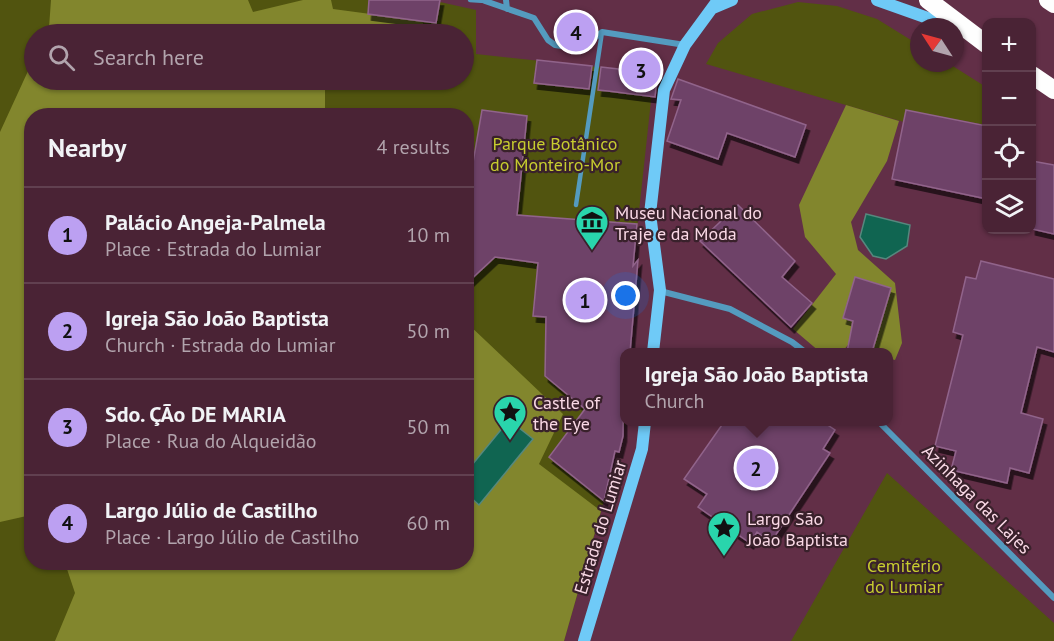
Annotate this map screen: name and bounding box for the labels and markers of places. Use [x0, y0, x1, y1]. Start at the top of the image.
pin: 4 [556, 9, 596, 54]
pin: 3 [622, 48, 660, 92]
place label: Museu Nacional do Traje e da Moda [615, 201, 762, 245]
museum icon: Museu Nacional do Traje e da Moda [574, 204, 610, 251]
pin: 1 [566, 278, 604, 322]
place label: Castle of the Eye [533, 391, 601, 435]
place icon: Castle of the Eye [492, 394, 528, 441]
pin: 2 [736, 446, 776, 490]
place label: Largo São João Baptista [746, 507, 848, 551]
place icon: Largo São João Baptista [706, 510, 742, 557]

